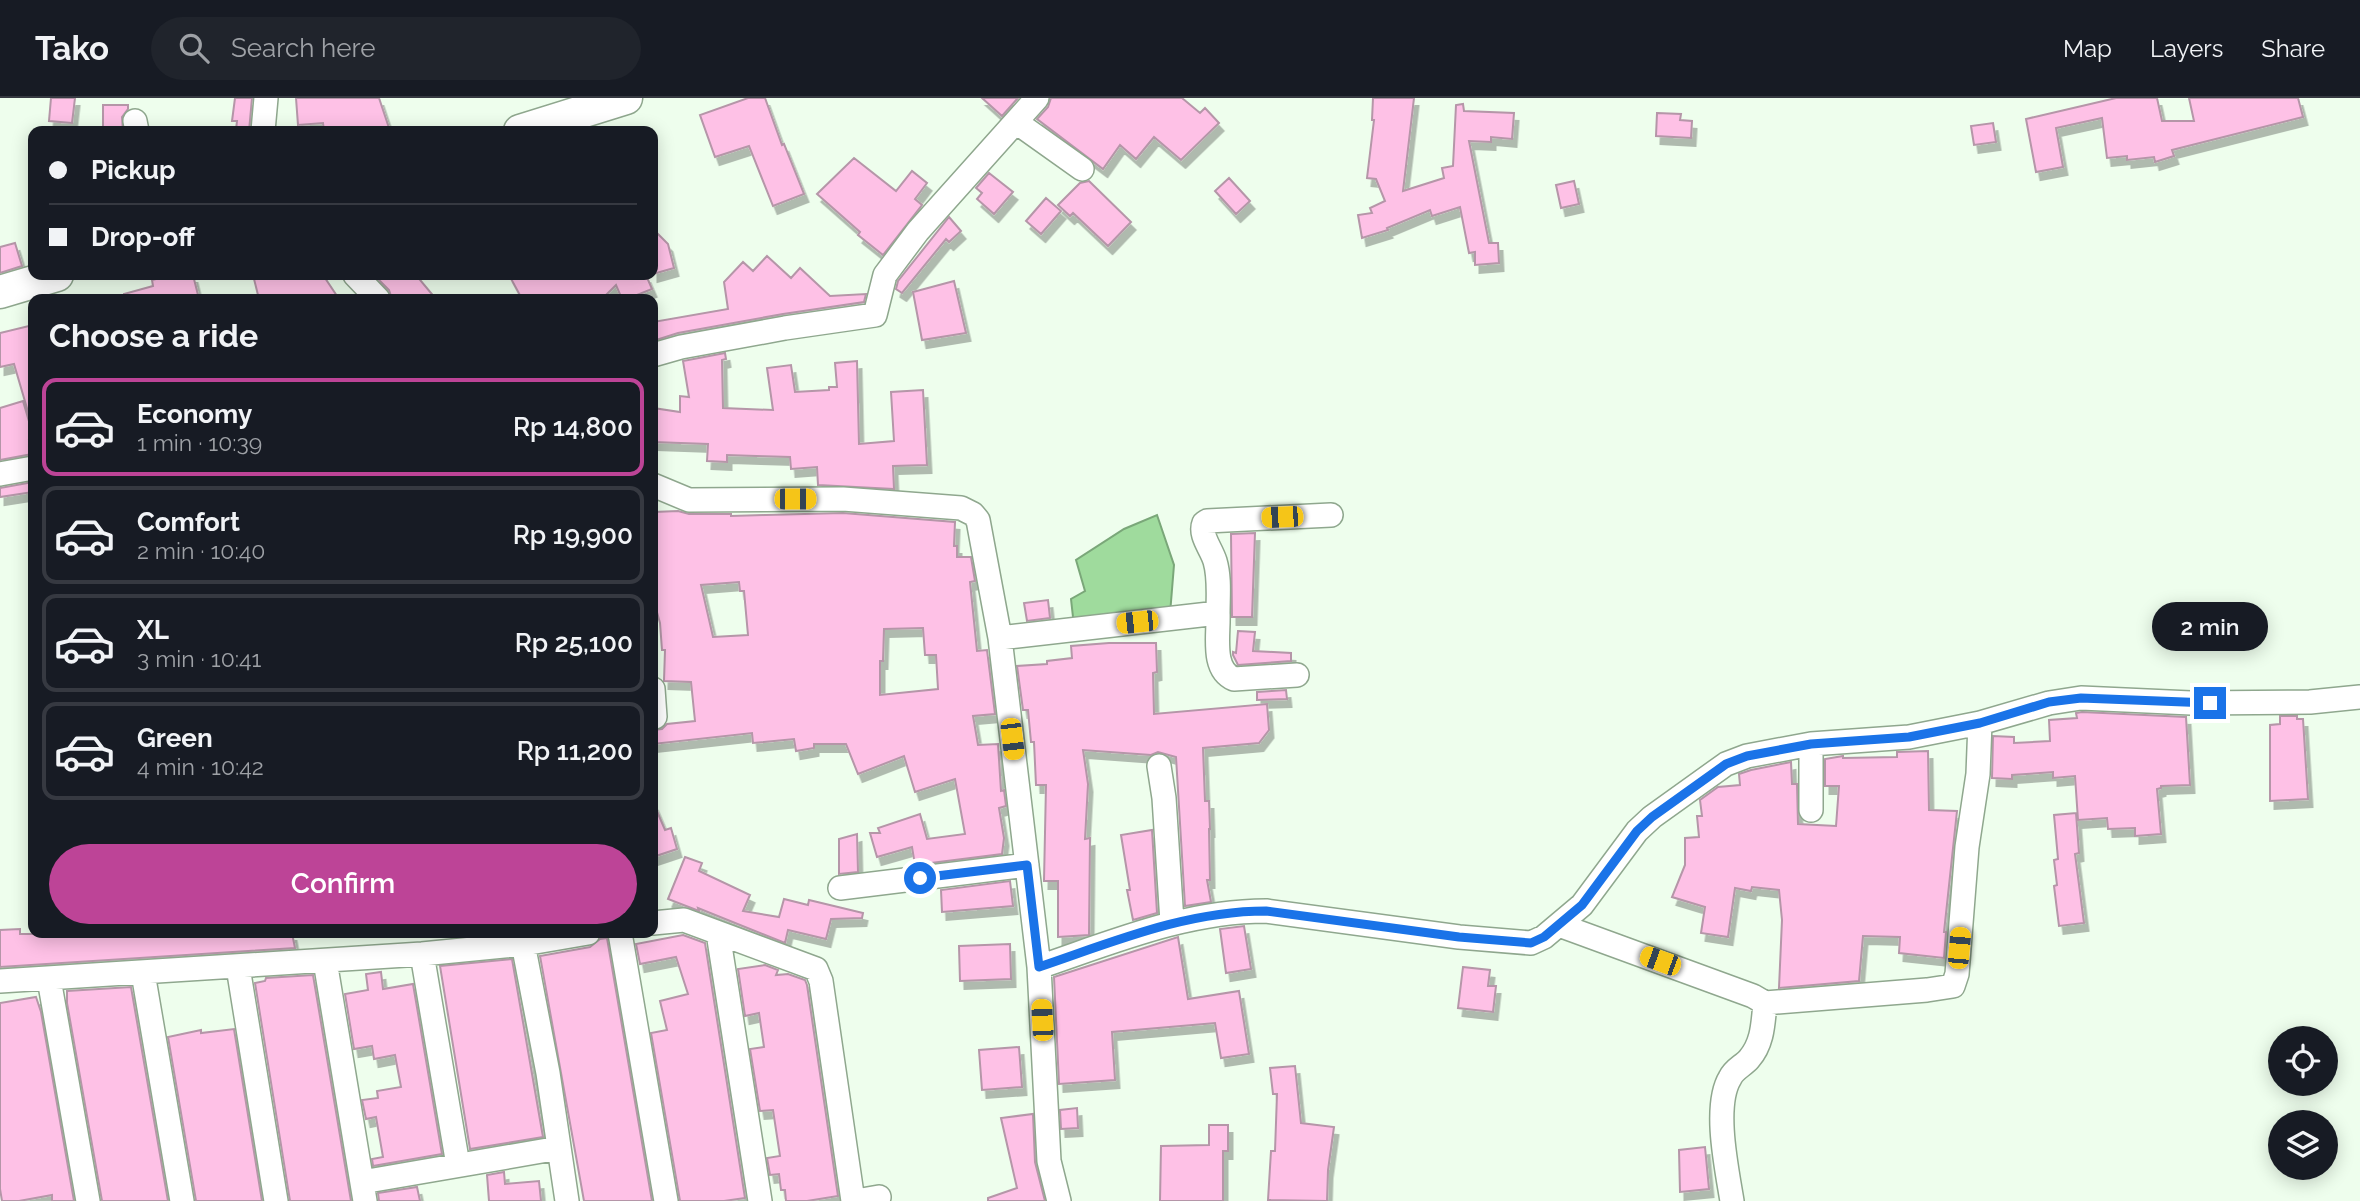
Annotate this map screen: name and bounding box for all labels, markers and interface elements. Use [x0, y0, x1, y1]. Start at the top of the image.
search box [151, 17, 641, 80]
text: Tako [35, 29, 109, 68]
icon: search [175, 29, 213, 67]
text: Search here [231, 33, 375, 63]
text: Map [2063, 34, 2112, 63]
text: Layers [2150, 34, 2223, 63]
text: Share [2261, 34, 2325, 63]
text: Pickup [91, 155, 176, 185]
text: Drop-off [91, 222, 195, 252]
text: Choose a ride [49, 317, 258, 354]
icon: car [53, 396, 116, 459]
text: Economy [137, 399, 252, 429]
text: Rp 14,800 [513, 412, 633, 442]
text: 1 min · 10:39 [137, 429, 262, 456]
car [775, 489, 817, 510]
icon: car [53, 504, 116, 567]
car [1261, 506, 1304, 528]
text: Comfort [137, 507, 240, 537]
text: Rp 19,900 [513, 520, 633, 550]
text: 2 min · 10:40 [137, 537, 265, 564]
callout: 2 min [2152, 602, 2268, 650]
car [1116, 609, 1159, 635]
icon: car [53, 612, 116, 675]
text: 2 min [2181, 613, 2239, 640]
text: XL [137, 615, 169, 645]
text: Rp 25,100 [515, 628, 633, 658]
text: 3 min · 10:41 [137, 645, 261, 672]
route end [2194, 687, 2226, 719]
car [1000, 717, 1025, 761]
icon: car [53, 720, 116, 783]
text: Green [137, 723, 213, 753]
text: Rp 11,200 [517, 736, 633, 766]
text: 4 min · 10:42 [137, 753, 264, 780]
button: Confirm [49, 844, 637, 924]
route start [904, 862, 936, 894]
car [1947, 926, 1972, 970]
car [1637, 944, 1684, 978]
car [1031, 998, 1054, 1042]
map controls [2268, 1026, 2338, 1180]
button: locate [2268, 1026, 2338, 1096]
button: layers [2268, 1110, 2338, 1180]

